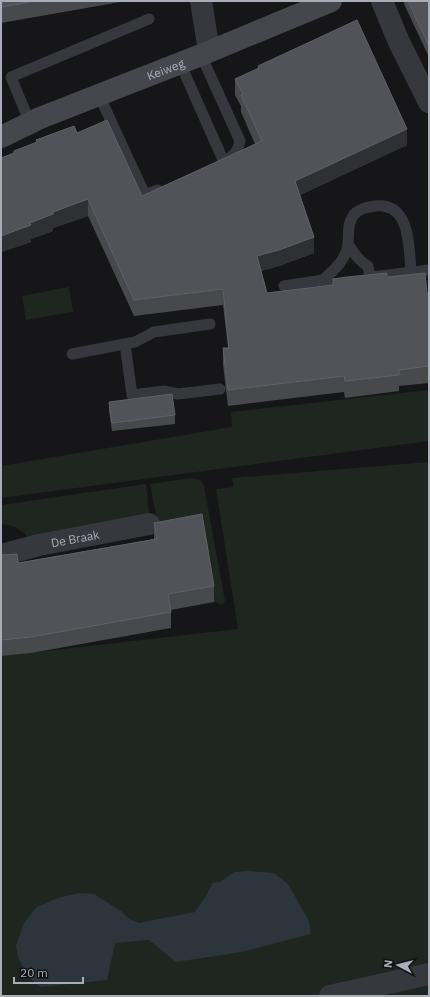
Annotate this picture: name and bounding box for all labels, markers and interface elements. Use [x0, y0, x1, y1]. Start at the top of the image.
street label: Keiweg [144, 55, 187, 83]
street label: De Braak [50, 526, 101, 550]
north arrow [378, 945, 418, 985]
scale bar [14, 959, 83, 985]
text: N [381, 959, 396, 969]
text: 20 m [20, 965, 48, 980]

